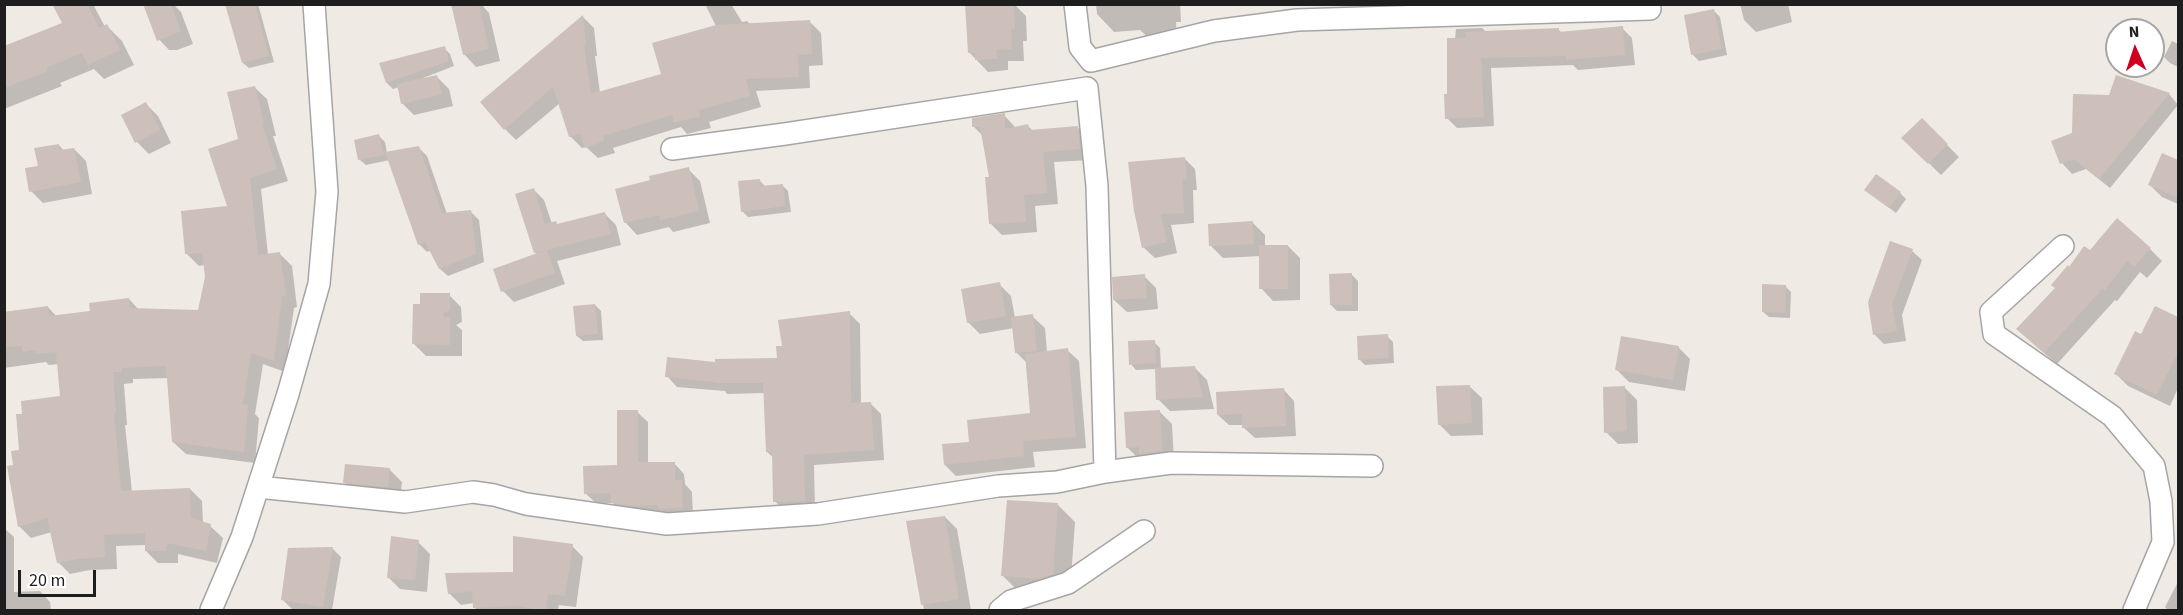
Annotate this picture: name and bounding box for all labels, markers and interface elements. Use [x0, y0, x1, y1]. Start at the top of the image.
north arrow [2105, 18, 2165, 78]
text: N [2128, 21, 2140, 43]
scale bar [21, 558, 99, 596]
text: 20 m [29, 568, 65, 593]

